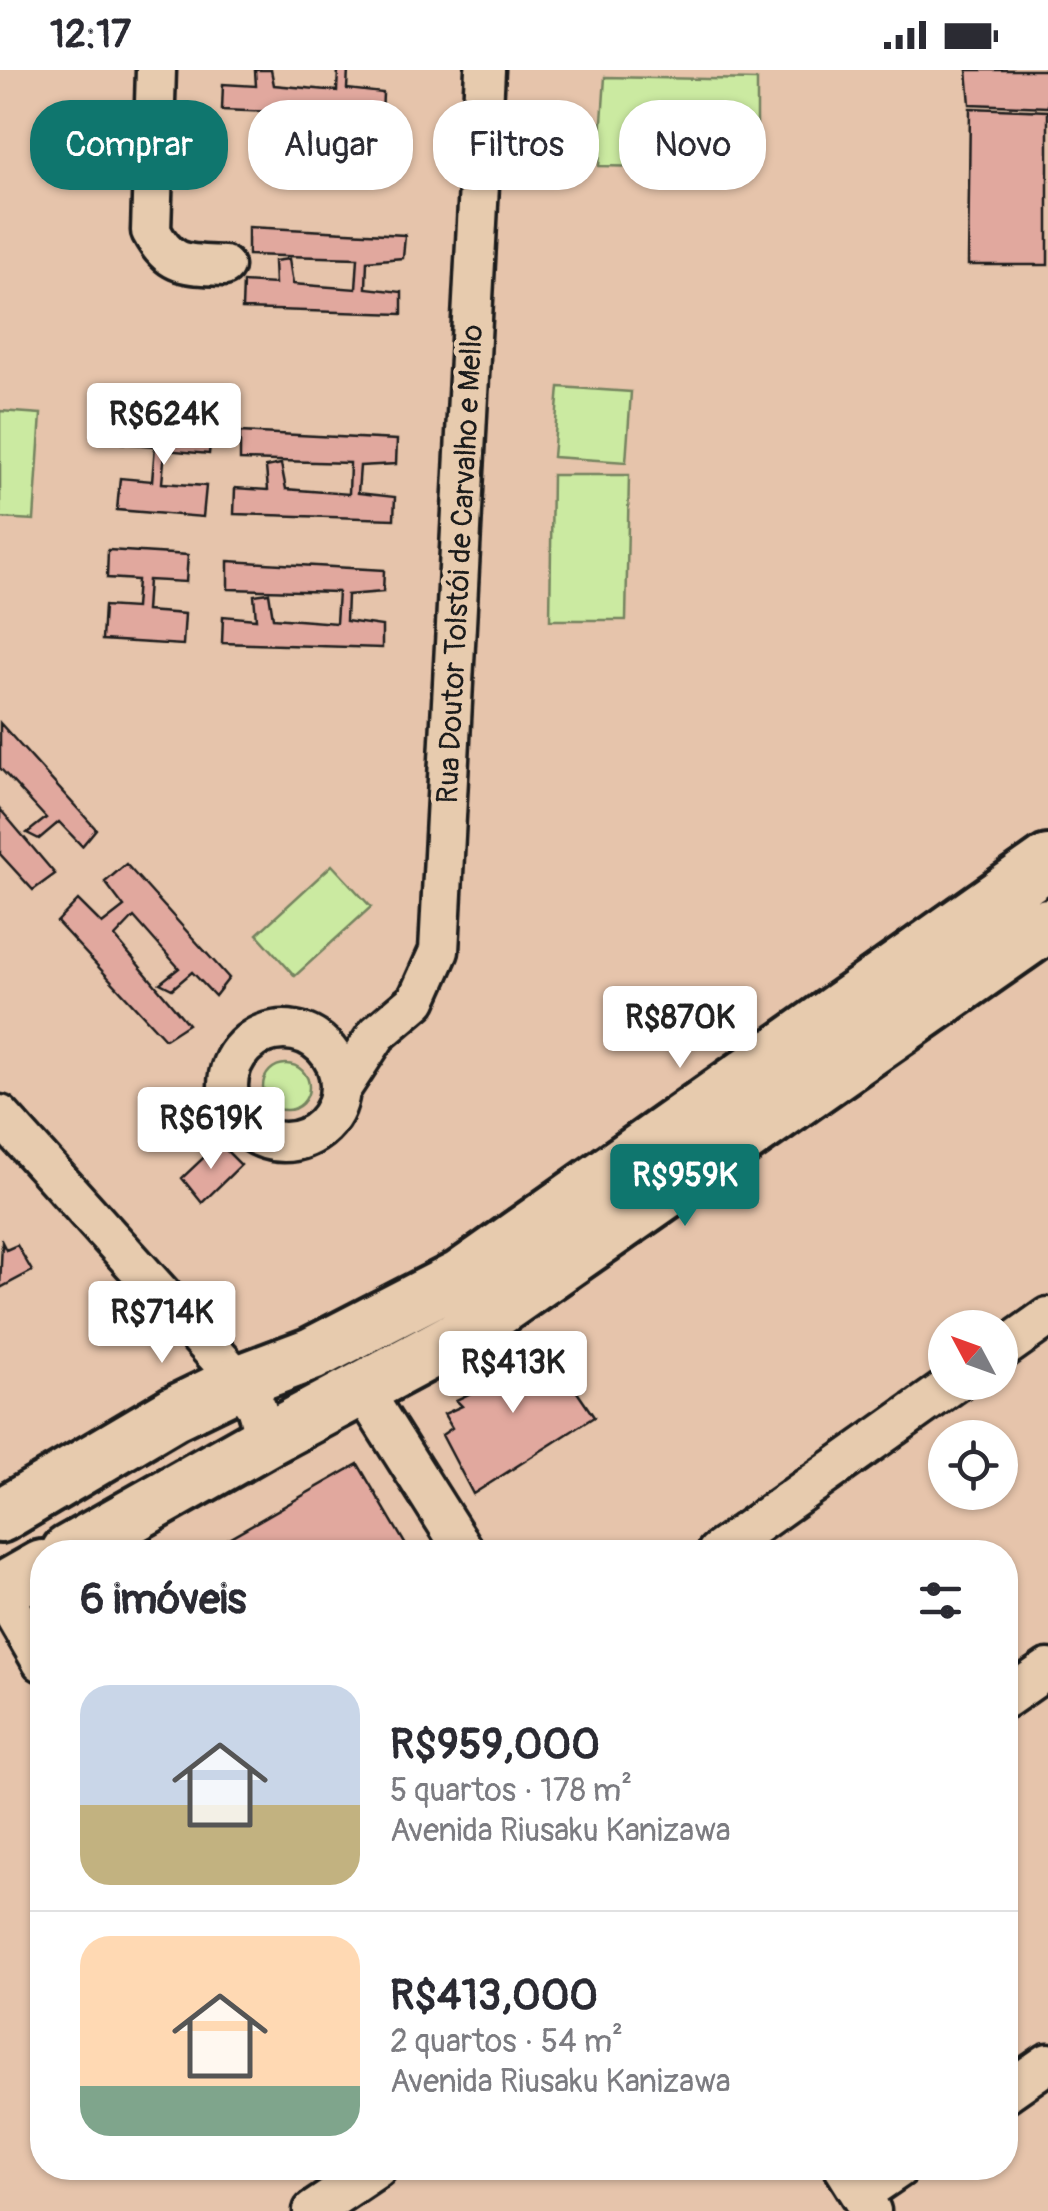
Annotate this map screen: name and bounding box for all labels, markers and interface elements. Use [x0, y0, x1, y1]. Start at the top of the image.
text: 12:17 [50, 11, 131, 59]
chip: Comprar [30, 100, 228, 190]
chip: Alugar [248, 100, 413, 190]
chip: Filtros [433, 100, 599, 190]
chip: Novo [619, 100, 766, 190]
street label: Rua Doutor Tolstói de Carvalho e Mello [429, 324, 491, 804]
pin: R$624K [83, 383, 245, 468]
text: R$624K [109, 395, 219, 435]
pin: R$870K [599, 986, 761, 1071]
text: R$870K [625, 998, 735, 1038]
pin: R$619K [130, 1087, 292, 1172]
text: R$619K [160, 1099, 262, 1139]
pin: R$959K [604, 1144, 766, 1229]
text: R$959K [632, 1156, 738, 1196]
pin: R$714K [81, 1281, 243, 1366]
text: R$714K [110, 1293, 214, 1333]
north arrow [928, 1310, 1018, 1400]
map controls [928, 1310, 1018, 1510]
pin: R$413K [432, 1331, 594, 1416]
text: R$413K [461, 1343, 565, 1383]
button: locate [928, 1420, 1018, 1510]
icon: filters [913, 1573, 968, 1628]
text: 6 imóveis [80, 1574, 246, 1626]
text: R$959,000 [390, 1719, 600, 1771]
icon: home [160, 1725, 280, 1845]
text: 5 quartos · 178 m² [390, 1771, 632, 1811]
text: Avenida Riusaku Kanizawa [390, 1811, 731, 1851]
text: R$413,000 [390, 1970, 598, 2022]
icon: home [160, 1976, 280, 2096]
text: 2 quartos · 54 m² [390, 2022, 623, 2062]
text: Avenida Riusaku Kanizawa [390, 2062, 731, 2102]

